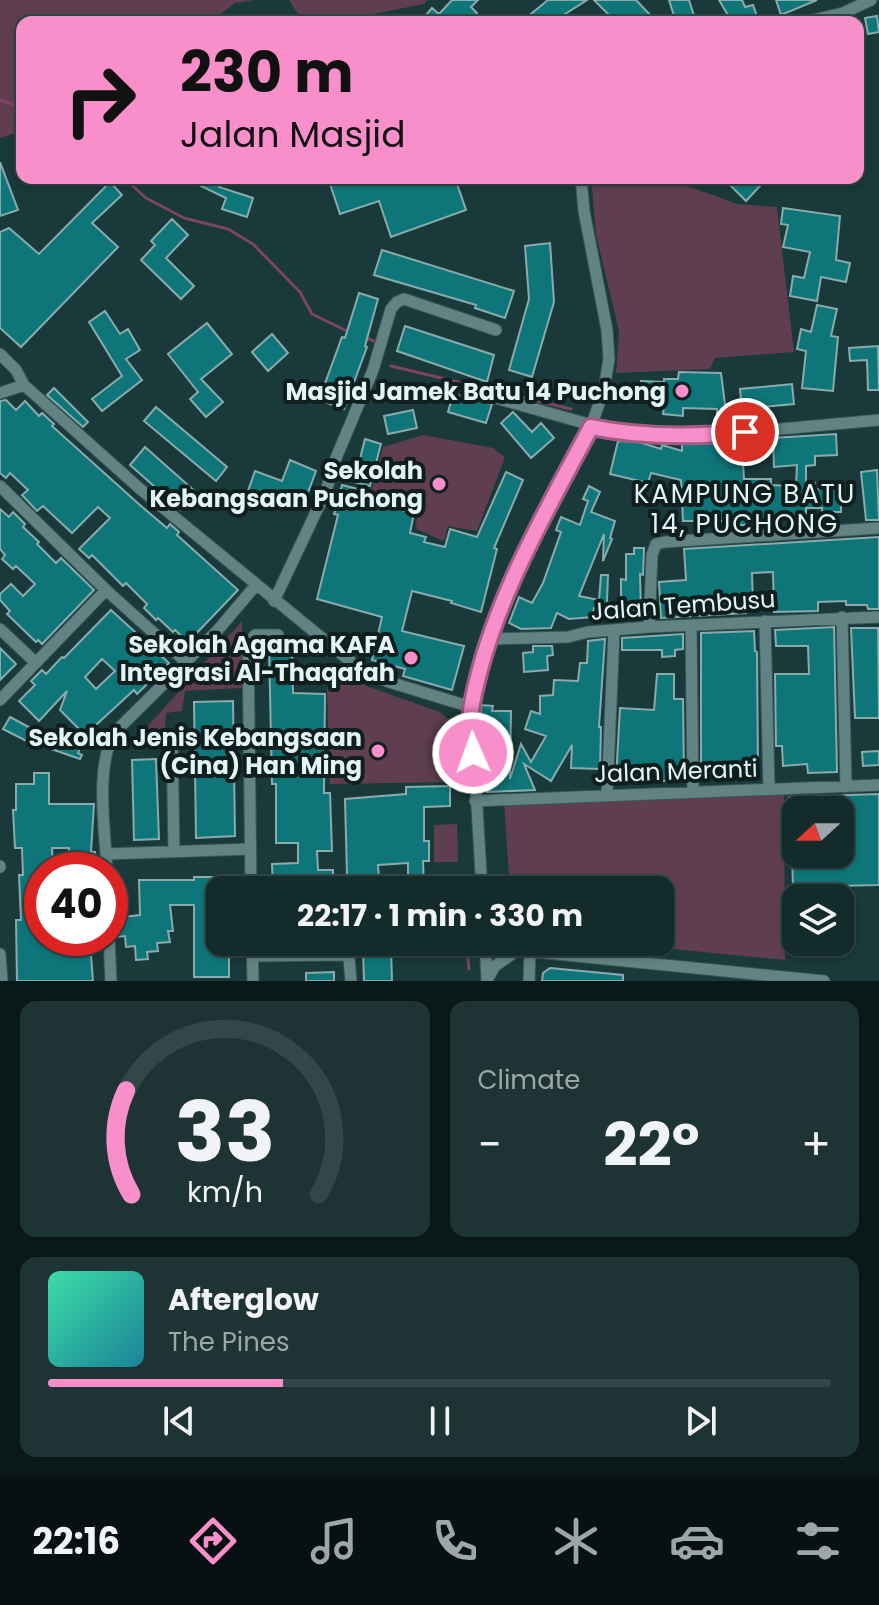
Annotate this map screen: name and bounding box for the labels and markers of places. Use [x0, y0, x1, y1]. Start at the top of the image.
place label: Masjid Jamek Batu 14 Puchong [285, 375, 666, 408]
marker: Masjid Jamek Batu 14 Puchong [673, 382, 691, 400]
pin [711, 398, 779, 466]
place label: Sekolah Kebangsaan Puchong [150, 454, 423, 515]
marker: Sekolah Kebangsaan Puchong [430, 475, 448, 493]
place label: Sekolah Agama KAFA Integrasi Al-Thaqafah [120, 628, 395, 689]
marker: Sekolah Agama KAFA Integrasi Al-Thaqafah [402, 649, 420, 667]
place label: Sekolah Jenis Kebangsaan (Cina) Han Ming [29, 721, 362, 782]
marker: Sekolah Jenis Kebangsaan (Cina) Han Ming [369, 742, 387, 760]

